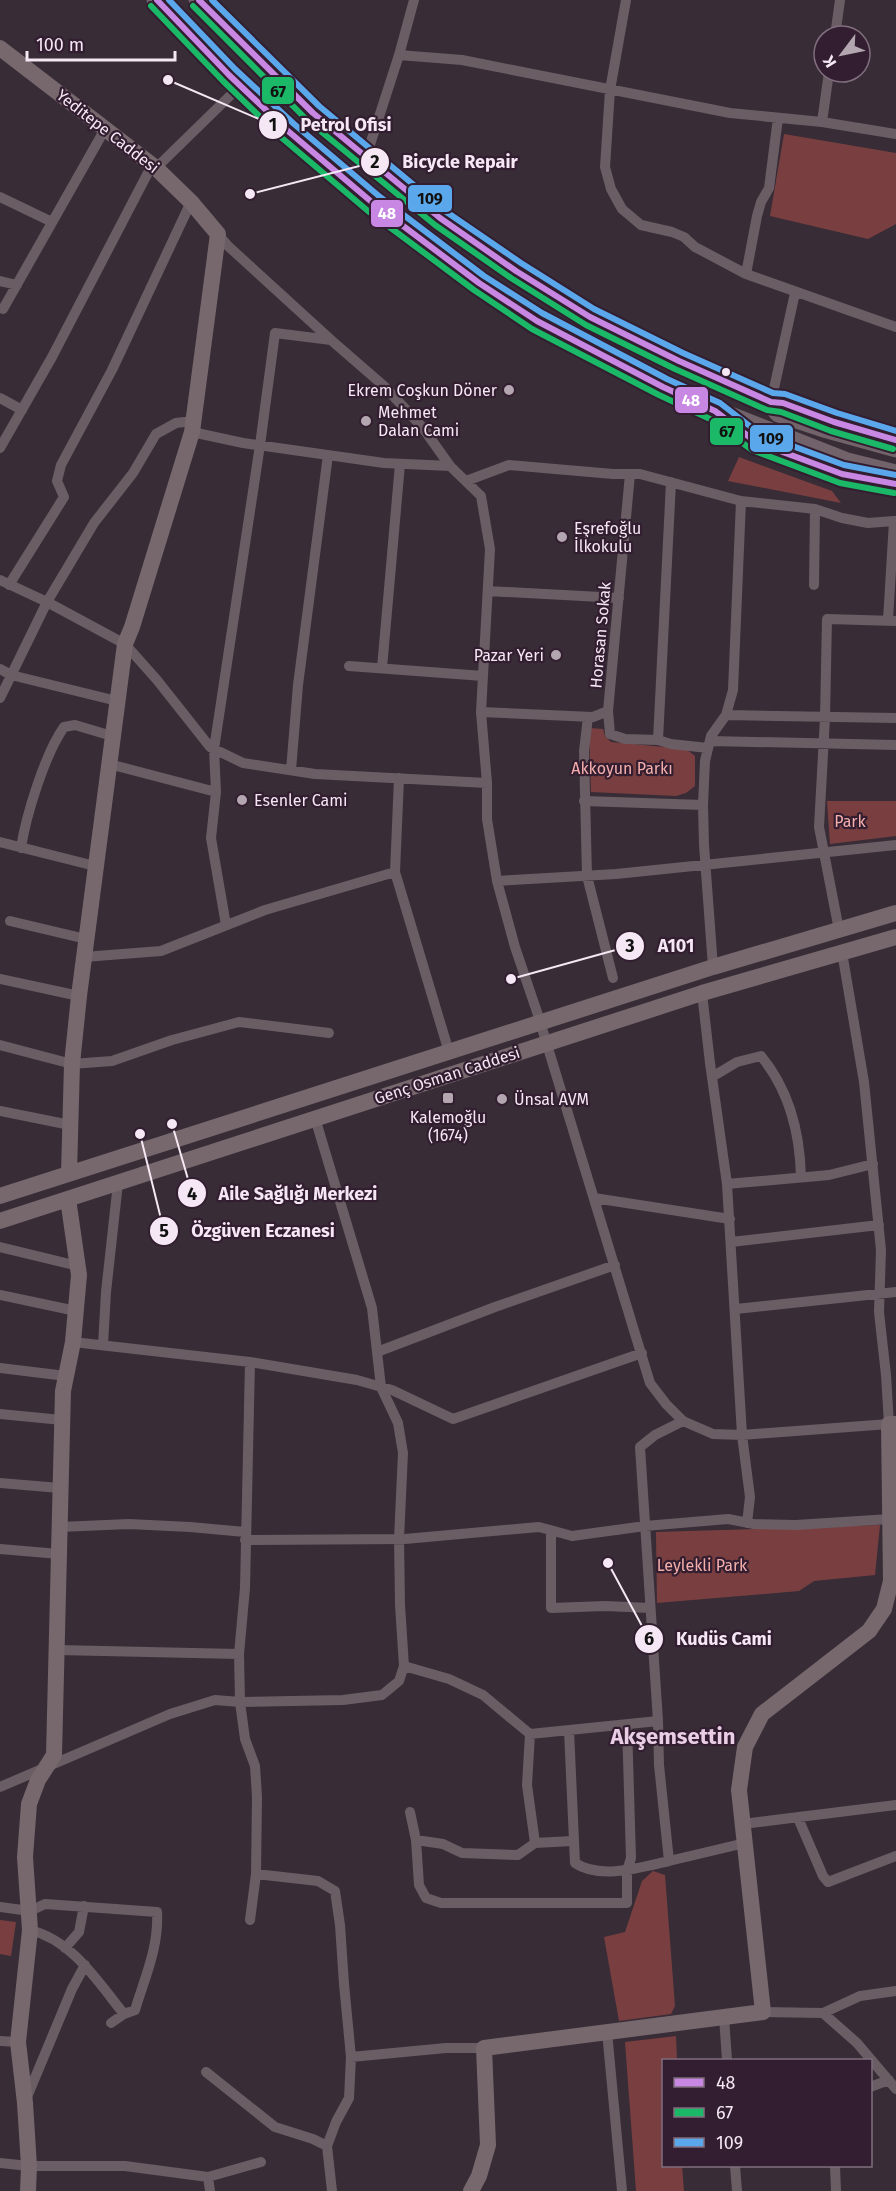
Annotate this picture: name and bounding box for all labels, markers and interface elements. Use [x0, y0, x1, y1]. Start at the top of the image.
scale bar [27, 24, 176, 62]
north arrow [812, 24, 872, 84]
text: 100 m [36, 34, 84, 56]
text: K [819, 52, 840, 71]
line badge: 67 [261, 76, 295, 105]
text: 67 [270, 82, 287, 101]
street label: Yeditepe Caddesi [53, 86, 163, 177]
callout: Petrol Ofisi [258, 107, 403, 143]
text: 1 [269, 114, 277, 136]
text: Petrol Ofisi [301, 114, 391, 136]
callout: Bicycle Repair [360, 144, 530, 180]
text: 2 [370, 151, 380, 173]
text: Bicycle Repair [402, 151, 519, 173]
line badge: 109 [407, 184, 453, 213]
text: 109 [417, 189, 443, 208]
line badge: 48 [370, 199, 404, 228]
text: 48 [378, 204, 396, 223]
unlabelled marker [720, 366, 732, 378]
place label: Ekrem Coşkun Döner [347, 381, 498, 401]
marker: Ekrem Coşkun Döner [502, 383, 516, 397]
line badge: 48 [674, 386, 709, 414]
text: 48 [682, 391, 700, 410]
place label: Mehmet Dalan Cami [378, 403, 459, 440]
marker: Mehmet Dalan Cami [359, 414, 373, 428]
line badge: 67 [709, 417, 744, 446]
text: 67 [719, 422, 736, 441]
line badge: 109 [749, 424, 794, 453]
text: 109 [758, 429, 784, 448]
place label: Eşrefoğlu İlkokulu [574, 519, 641, 556]
marker: Eşrefoğlu İlkokulu [555, 530, 569, 544]
street label: Horasan Sokak [586, 580, 615, 689]
place label: Pazar Yeri [474, 646, 544, 665]
marker: Pazar Yeri [549, 648, 563, 662]
park label: Akkoyun Parkı [571, 759, 673, 778]
place label: Esenler Cami [254, 791, 348, 810]
marker: Esenler Cami [235, 793, 249, 807]
park label: Park [834, 812, 867, 831]
callout: A101 [615, 928, 706, 964]
text: 3 [624, 935, 635, 957]
text: A101 [657, 935, 694, 957]
street label: Genç Osman Caddesi [372, 1043, 523, 1109]
place label: Ünsal AVM [514, 1090, 589, 1109]
marker: Kalemoğlu (1674) [441, 1091, 455, 1105]
marker: Ünsal AVM [495, 1092, 509, 1106]
place label: Kalemoğlu (1674) [410, 1108, 486, 1145]
callout: Aile Sağlığı Merkezi [177, 1175, 390, 1211]
text: 4 [187, 1183, 197, 1205]
text: Aile Sağlığı Merkezi [218, 1183, 377, 1205]
callout: Özgüven Eczanesi [149, 1213, 346, 1249]
text: 5 [159, 1220, 169, 1242]
text: Özgüven Eczanesi [191, 1220, 335, 1242]
park label: Leylekli Park [657, 1556, 748, 1575]
callout: Kudüs Cami [634, 1621, 784, 1657]
text: 6 [644, 1628, 654, 1650]
text: Kudüs Cami [676, 1628, 772, 1650]
district label: Akşemsettin [609, 1723, 736, 1750]
legend [662, 2059, 872, 2167]
text: 48 [716, 2072, 736, 2094]
text: 67 [716, 2102, 733, 2124]
text: 109 [716, 2132, 743, 2154]

